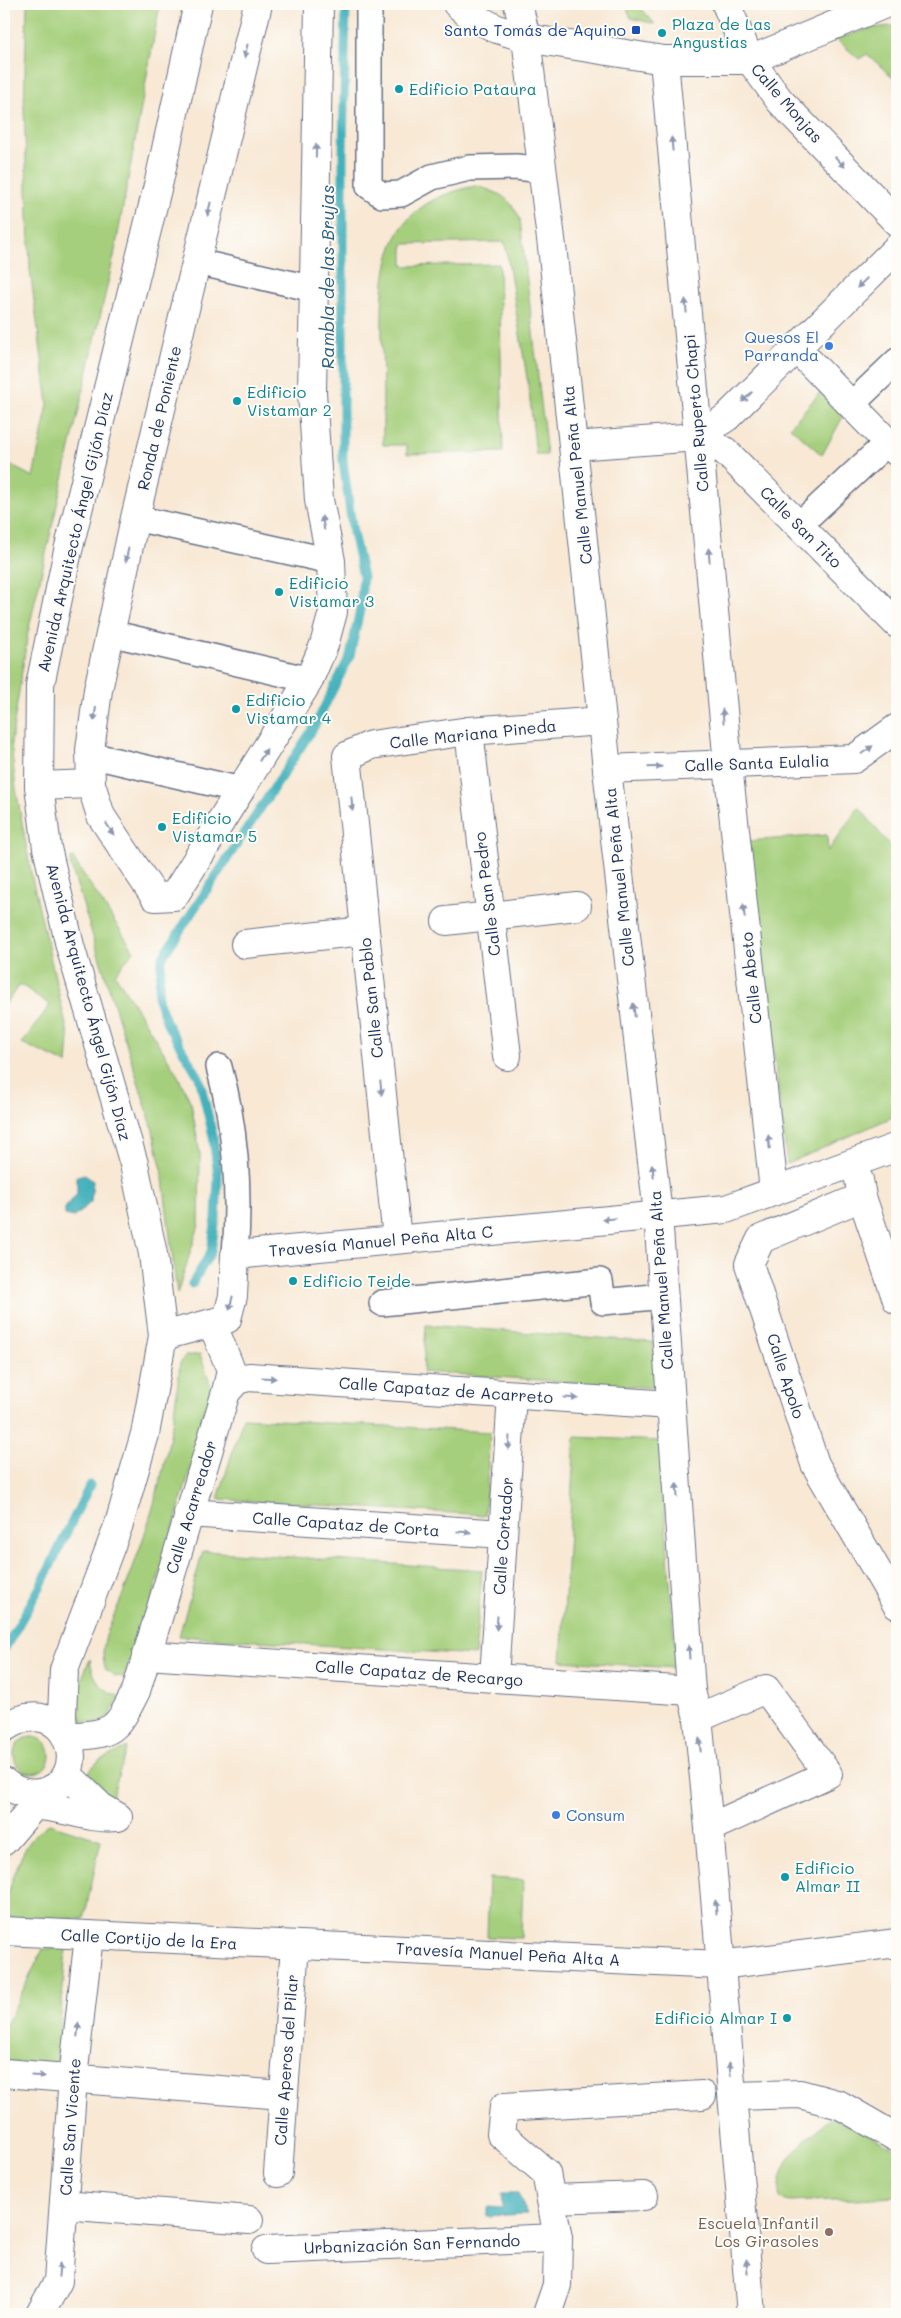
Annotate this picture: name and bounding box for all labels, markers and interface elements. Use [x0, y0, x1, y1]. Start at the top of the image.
place label: Plaza de Las Angustias [672, 13, 771, 52]
place label: Santo Tomás de Aquino [444, 19, 626, 40]
marker: Santo Tomás de Aquino [630, 24, 642, 36]
marker: Plaza de Las Angustias [656, 27, 668, 39]
one-way arrow [242, 44, 250, 59]
street label: Calle Monjas [747, 59, 828, 147]
place label: Edificio Pataura [409, 78, 537, 99]
marker: Edificio Pataura [393, 83, 405, 95]
one-way arrow [668, 135, 676, 151]
one-way arrow [312, 143, 320, 159]
one-way arrow [833, 156, 845, 168]
water label: Rambla de las Brujas [315, 185, 339, 369]
one-way arrow [205, 202, 213, 217]
one-way arrow [857, 276, 869, 288]
one-way arrow [682, 297, 690, 313]
place label: Quesos El Parranda [744, 326, 819, 365]
street label: Calle Ruperto Chapi [678, 333, 713, 493]
marker: Quesos El Parranda [823, 340, 835, 352]
street label: Ronda de Poniente [132, 344, 185, 492]
place label: Edificio Vistamar 2 [247, 381, 332, 420]
street label: Calle Manuel Peña Alta [557, 385, 596, 565]
street label: Avenida Arquitecto Ángel Gijón Díaz [32, 390, 117, 674]
one-way arrow [741, 391, 753, 403]
marker: Edificio Vistamar 2 [231, 395, 243, 407]
street label: Calle San Tito [756, 481, 847, 572]
one-way arrow [319, 514, 327, 530]
one-way arrow [705, 546, 713, 562]
one-way arrow [123, 547, 131, 562]
place label: Edificio Vistamar 3 [289, 572, 374, 611]
marker: Edificio Vistamar 3 [273, 586, 285, 598]
place label: Edificio Vistamar 4 [246, 689, 332, 728]
marker: Edificio Vistamar 4 [230, 703, 242, 715]
one-way arrow [91, 706, 99, 722]
one-way arrow [719, 708, 727, 724]
street label: Calle Mariana Pineda [389, 714, 557, 753]
one-way arrow [860, 745, 874, 755]
one-way arrow [258, 748, 267, 761]
street label: Calle Santa Eulalia [684, 749, 830, 776]
one-way arrow [647, 763, 663, 771]
street label: Calle Manuel Peña Alta [599, 787, 638, 967]
one-way arrow [348, 797, 356, 813]
place label: Edificio Vistamar 5 [172, 807, 257, 846]
marker: Edificio Vistamar 5 [156, 821, 168, 833]
one-way arrow [105, 822, 114, 836]
street label: Calle San Pedro [468, 831, 505, 957]
street label: Avenida Arquitecto Ángel Gijón Díaz [42, 861, 137, 1143]
one-way arrow [740, 903, 748, 919]
street label: Calle Abeto [735, 931, 766, 1025]
street label: Calle San Pablo [354, 937, 387, 1059]
one-way arrow [630, 1001, 638, 1017]
one-way arrow [377, 1080, 385, 1096]
one-way arrow [765, 1134, 773, 1150]
one-way arrow [649, 1163, 657, 1179]
street label: Calle Manuel Peña Alta [644, 1190, 677, 1370]
one-way arrow [601, 1215, 617, 1223]
street label: Travesía Manuel Peña Alta C [268, 1220, 494, 1261]
place label: Edificio Teide [303, 1270, 411, 1291]
marker: Edificio Teide [287, 1275, 299, 1287]
one-way arrow [227, 1295, 235, 1311]
street label: Calle Apolo [763, 1331, 810, 1421]
street label: Calle Capataz de Acarreto [338, 1372, 554, 1407]
one-way arrow [262, 1375, 278, 1383]
one-way arrow [563, 1395, 579, 1403]
one-way arrow [504, 1435, 512, 1451]
street label: Calle Acarreador [160, 1438, 221, 1576]
street label: Calle Cortador [488, 1476, 517, 1596]
one-way arrow [672, 1482, 680, 1498]
street label: Calle Capataz de Corta [252, 1506, 440, 1541]
one-way arrow [456, 1528, 472, 1536]
one-way arrow [493, 1615, 501, 1631]
one-way arrow [684, 1644, 692, 1660]
street label: Calle Capataz de Recargo [314, 1655, 524, 1690]
one-way arrow [696, 1737, 704, 1753]
place label: Consum [566, 1804, 625, 1825]
marker: Consum [550, 1809, 562, 1821]
place label: Edificio Almar II [795, 1857, 860, 1896]
marker: Edificio Almar II [779, 1871, 791, 1883]
one-way arrow [711, 1899, 719, 1915]
street label: Calle Cortijo de la Era [60, 1923, 238, 1954]
street label: Travesía Manuel Peña Alta A [395, 1937, 621, 1970]
street label: Calle Aperos del Pilar [269, 1974, 302, 2146]
place label: Edificio Almar I [655, 2007, 777, 2028]
marker: Edificio Almar I [781, 2012, 793, 2024]
one-way arrow [74, 2022, 82, 2038]
street label: Calle San Vicente [54, 2058, 85, 2196]
one-way arrow [726, 2061, 734, 2077]
one-way arrow [31, 2072, 47, 2080]
place label: Escuela Infantil Los Girasoles [698, 2212, 819, 2251]
marker: Escuela Infantil Los Girasoles [823, 2226, 835, 2238]
street label: Urbanización San Fernando [303, 2229, 521, 2258]
one-way arrow [742, 2257, 750, 2273]
one-way arrow [55, 2262, 63, 2278]

